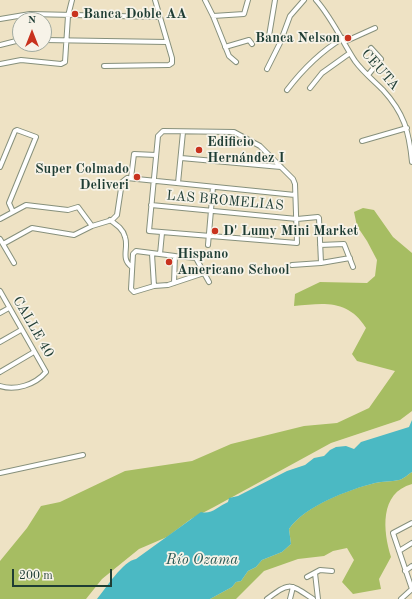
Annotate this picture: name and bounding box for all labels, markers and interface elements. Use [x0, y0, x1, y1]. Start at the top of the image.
place label: Banca Doble AA [83, 6, 187, 22]
marker: Banca Doble AA [70, 9, 80, 19]
north arrow [12, 12, 52, 52]
text: N [28, 15, 36, 26]
place label: Banca Nelson [255, 30, 340, 46]
marker: Banca Nelson [343, 33, 353, 43]
street label: CEUTA [357, 46, 403, 94]
place label: Edificio Hernández I [207, 134, 285, 166]
marker: Edificio Hernández I [194, 145, 204, 155]
place label: Super Colmado Deliveri [35, 161, 129, 194]
marker: Super Colmado Deliveri [132, 172, 142, 182]
street label: LAS BROMELIAS [166, 187, 284, 215]
place label: D' Lumy Mini Market [223, 223, 358, 239]
marker: D' Lumy Mini Market [210, 226, 220, 236]
place label: Hispano Americano School [177, 246, 290, 278]
marker: Hispano Americano School [164, 257, 174, 267]
street label: CALLE 40 [9, 293, 57, 361]
water label: Río Ozama [166, 551, 238, 569]
scale bar [14, 561, 114, 587]
text: 200 m [19, 570, 53, 582]

